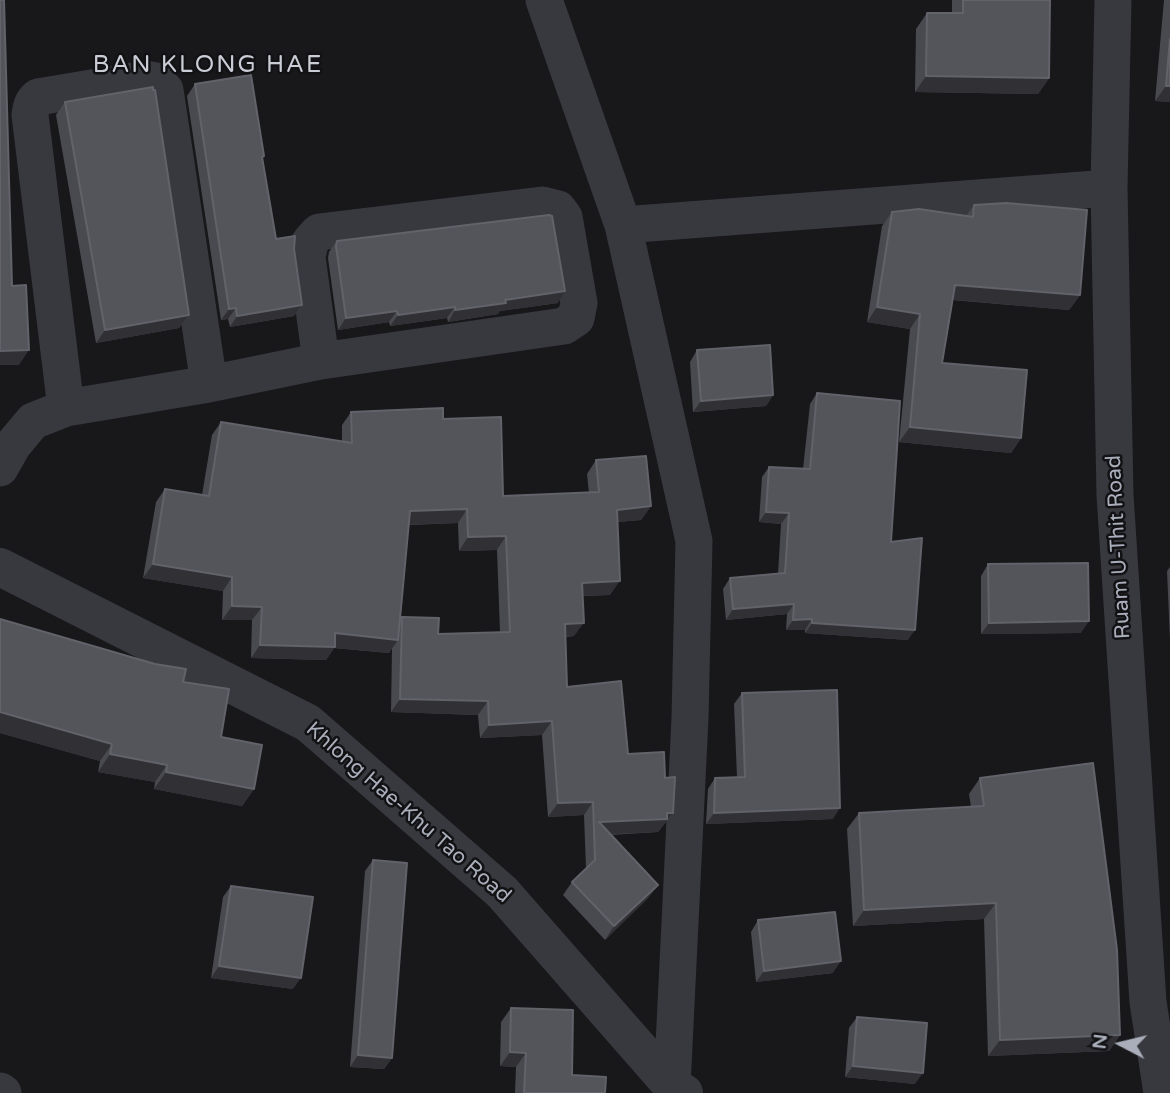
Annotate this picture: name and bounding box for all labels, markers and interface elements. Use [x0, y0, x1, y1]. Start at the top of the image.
district label: BAN KLONG HAE [94, 52, 322, 80]
street label: Ruam U-Thit Road [1102, 454, 1136, 640]
street label: Khlong Hae-Khu Tao Road [300, 717, 516, 909]
north arrow [1086, 1009, 1156, 1079]
text: N [1088, 1033, 1112, 1050]

